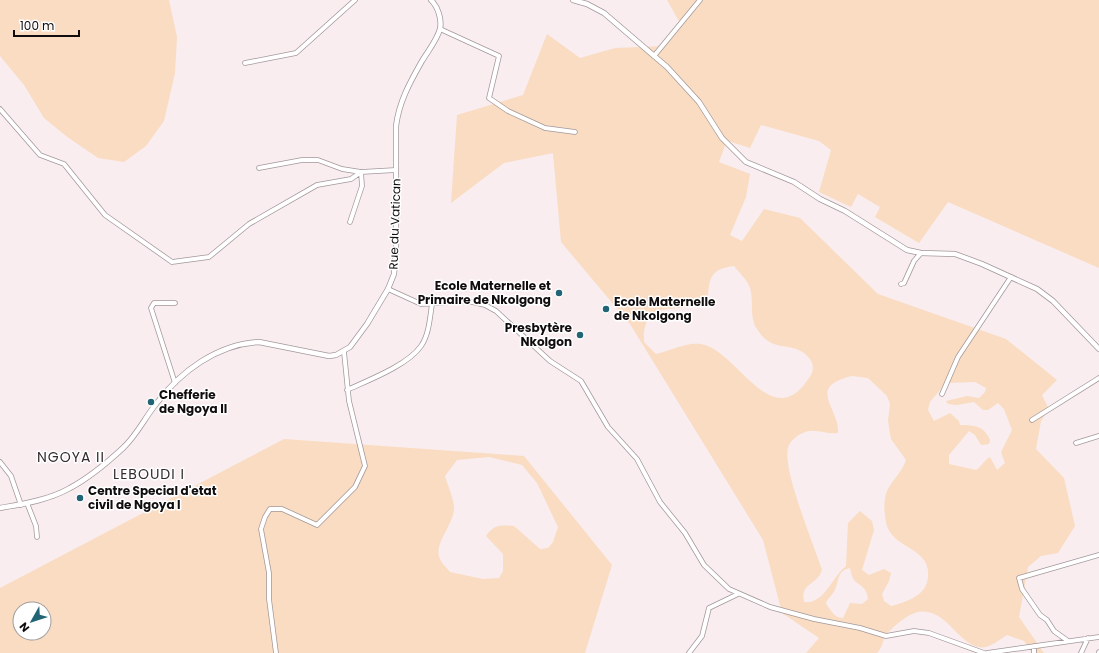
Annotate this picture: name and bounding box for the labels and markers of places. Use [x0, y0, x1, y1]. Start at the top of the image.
place label: Ecole Maternelle et Primaire de Nkolgong [418, 277, 551, 308]
marker: Ecole Maternelle et Primaire de Nkolgong [554, 288, 564, 298]
place label: Ecole Maternelle de Nkolgong [614, 293, 716, 324]
marker: Ecole Maternelle de Nkolgong [601, 304, 611, 314]
place label: Presbytère Nkolgon [505, 319, 573, 350]
marker: Presbytère Nkolgon [575, 330, 585, 340]
place label: Chefferie de Ngoya II [159, 386, 227, 417]
marker: Chefferie de Ngoya II [146, 397, 156, 407]
place label: Centre Special d'etat civil de Ngoya I [88, 482, 217, 513]
marker: Centre Special d'etat civil de Ngoya I [75, 493, 85, 503]

